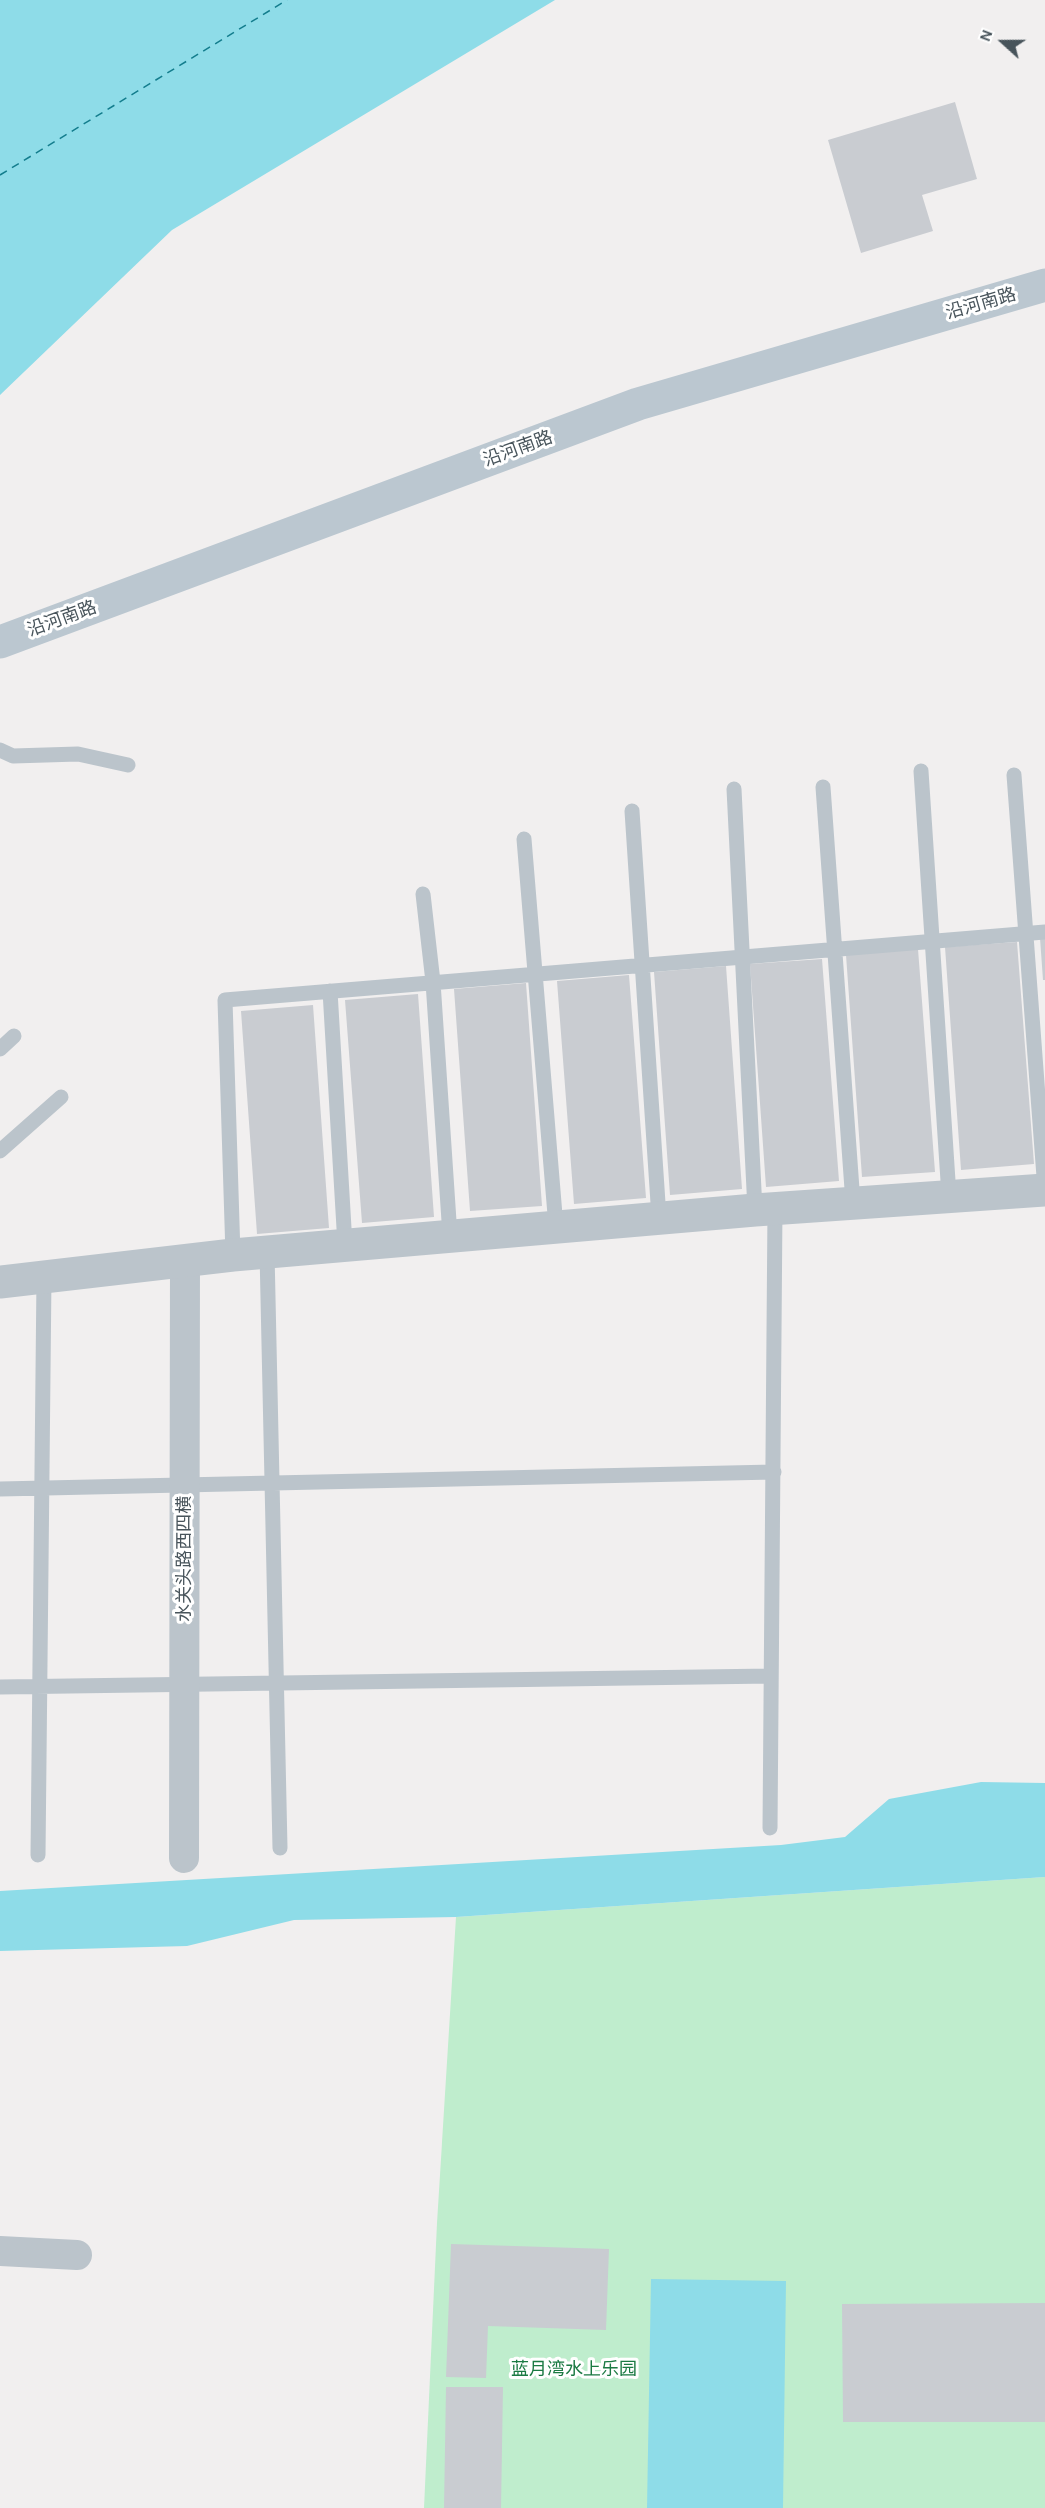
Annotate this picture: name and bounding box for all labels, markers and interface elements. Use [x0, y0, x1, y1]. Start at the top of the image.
north arrow [973, 12, 1033, 72]
text: N [975, 27, 997, 44]
street label: 沿河南路 [943, 284, 1019, 324]
street label: 沿河南路 [480, 427, 556, 471]
street label: 沿河南路 [24, 597, 100, 641]
street label: 水关头路西四横 [174, 1496, 196, 1622]
park label: 蓝月湾水上乐园 [511, 2359, 637, 2381]

